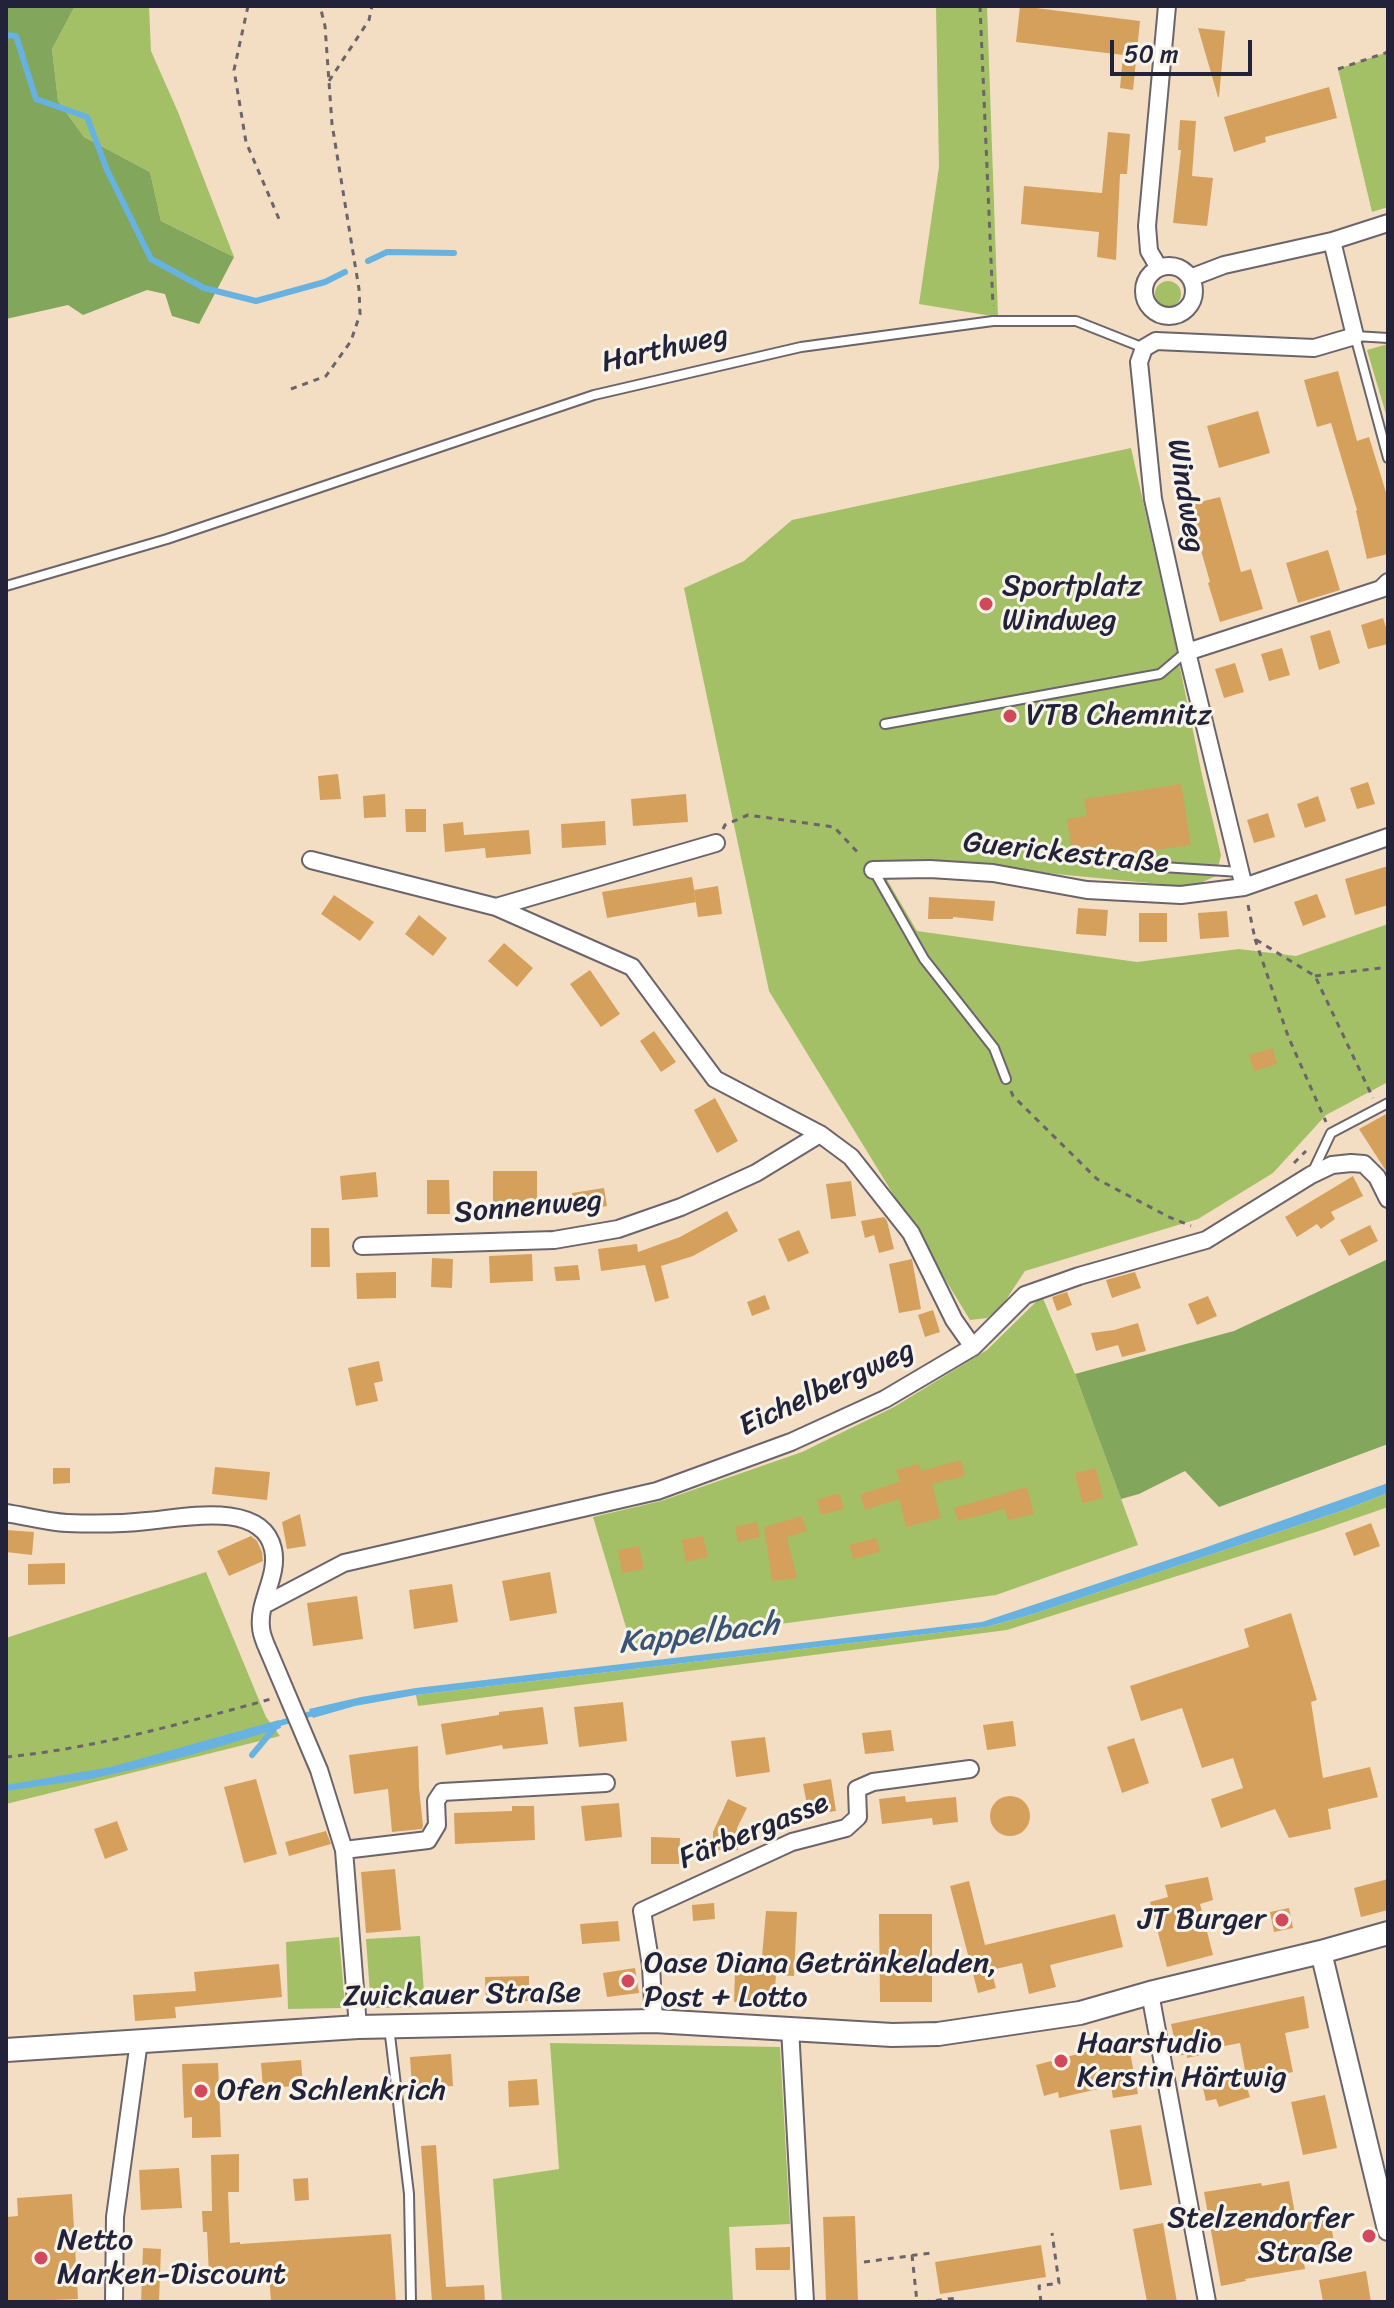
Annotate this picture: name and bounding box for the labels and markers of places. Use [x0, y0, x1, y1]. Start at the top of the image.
place label: Sportplatz Windweg [1002, 569, 1142, 640]
marker: Sportplatz Windweg [977, 595, 995, 613]
place label: VTB Chemnitz [1026, 698, 1212, 734]
marker: VTB Chemnitz [1001, 707, 1019, 725]
place label: JT Burger [1138, 1902, 1266, 1938]
marker: JT Burger [1273, 1911, 1291, 1929]
place label: Oase Diana Getränkeladen, Post + Lotto [644, 1946, 997, 2016]
marker: Oase Diana Getränkeladen, Post + Lotto [619, 1972, 637, 1990]
place label: Haarstudio Kerstin Härtwig [1077, 2026, 1287, 2096]
marker: Haarstudio Kerstin Härtwig [1052, 2052, 1070, 2070]
place label: Ofen Schlenkrich [217, 2073, 446, 2109]
marker: Ofen Schlenkrich [192, 2082, 210, 2100]
place label: Stelzendorfer Straße [1167, 2201, 1353, 2272]
place label: Netto Marken-Discount [57, 2223, 286, 2294]
marker: Stelzendorfer Straße [1360, 2227, 1378, 2245]
marker: Netto Marken-Discount [32, 2249, 50, 2267]

